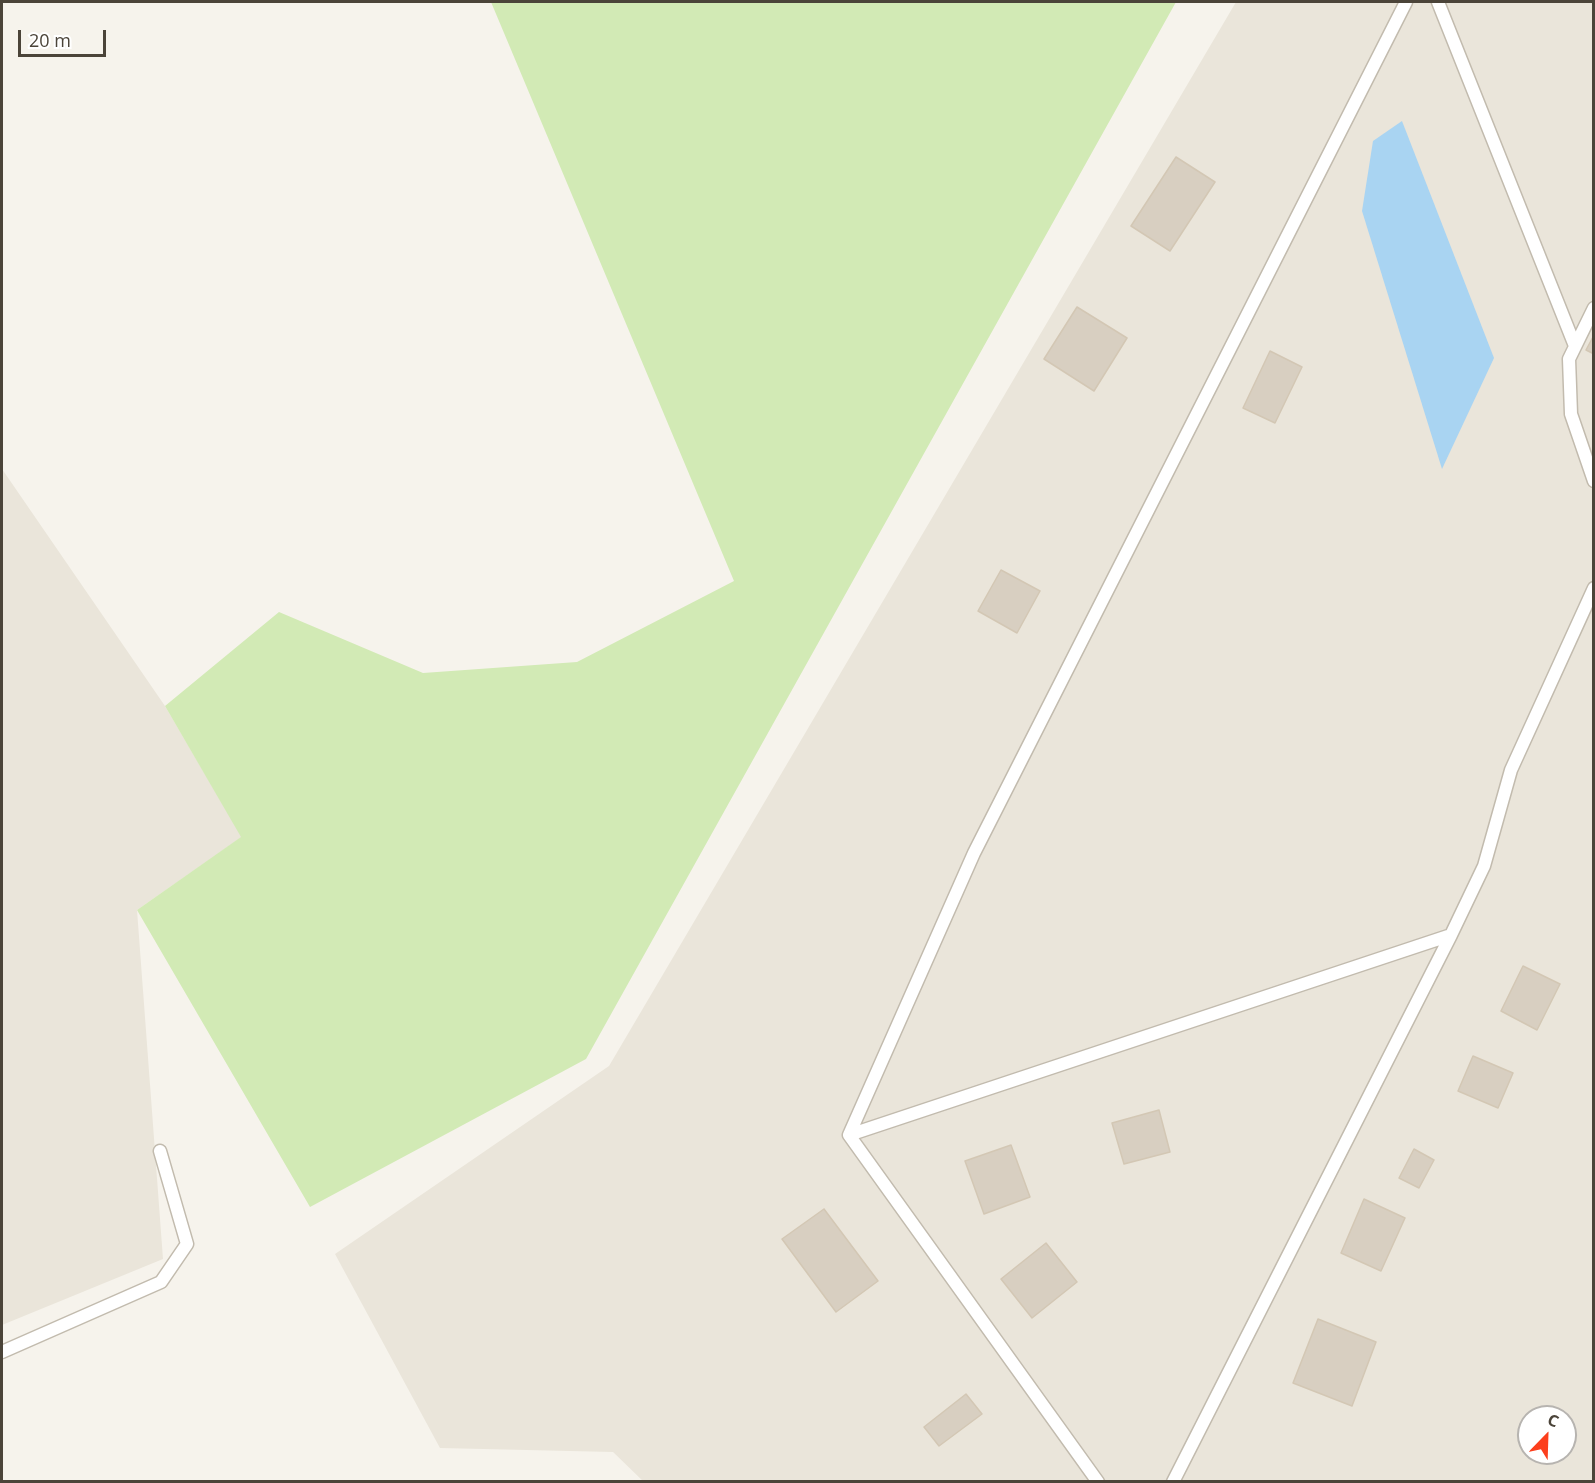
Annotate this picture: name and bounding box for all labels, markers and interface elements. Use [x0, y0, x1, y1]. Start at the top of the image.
scale bar [21, 18, 110, 56]
text: 20 m [29, 28, 71, 52]
north arrow [1517, 1405, 1577, 1465]
text: С [1544, 1408, 1562, 1432]

